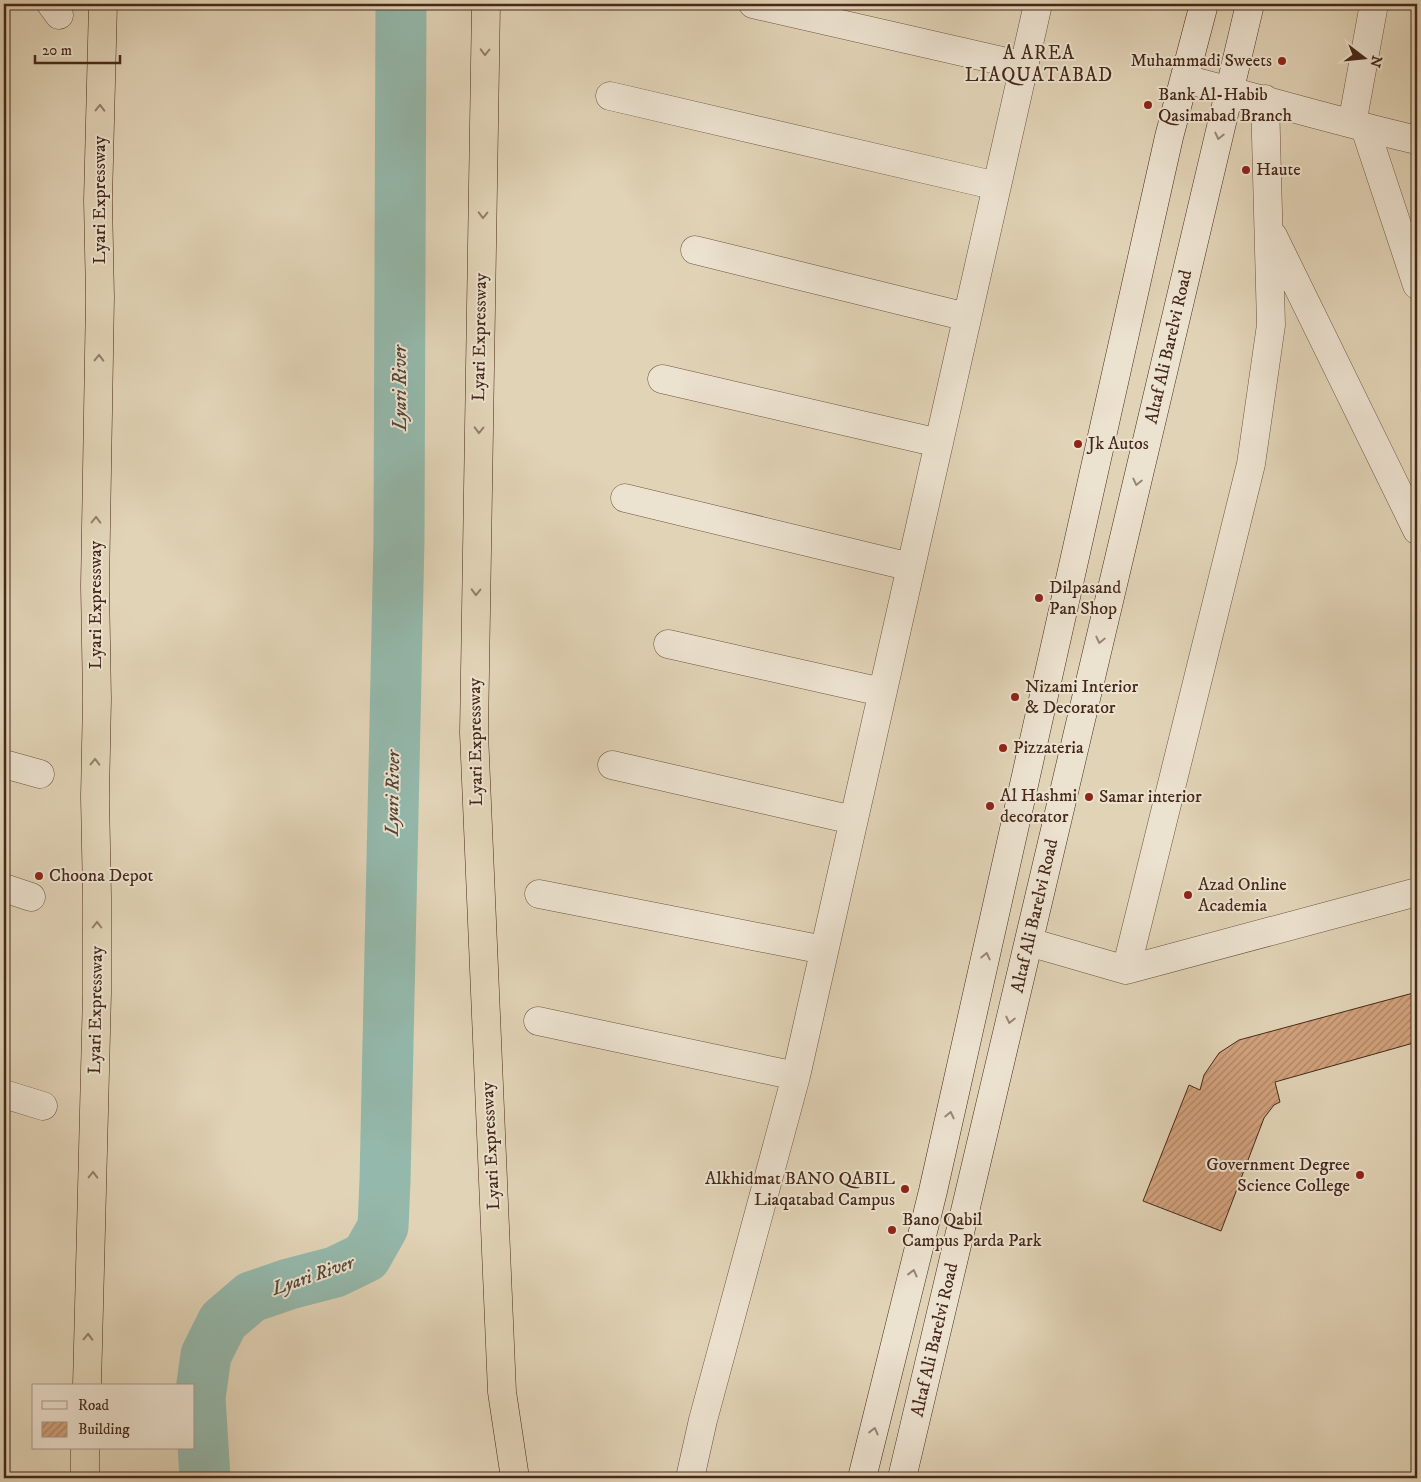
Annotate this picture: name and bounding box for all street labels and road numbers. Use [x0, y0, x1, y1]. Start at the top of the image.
street label: Lyari Expressway [89, 135, 111, 264]
street label: Altaf Ali Barelvi Road [1141, 268, 1197, 426]
street label: Lyari Expressway [468, 272, 492, 401]
street label: Lyari Expressway [85, 540, 107, 669]
street label: Lyari Expressway [464, 677, 488, 806]
street label: Altaf Ali Barelvi Road [1007, 837, 1063, 995]
street label: Lyari Expressway [84, 945, 108, 1074]
street label: Lyari Expressway [477, 1081, 505, 1211]
street label: Altaf Ali Barelvi Road [907, 1261, 963, 1419]

